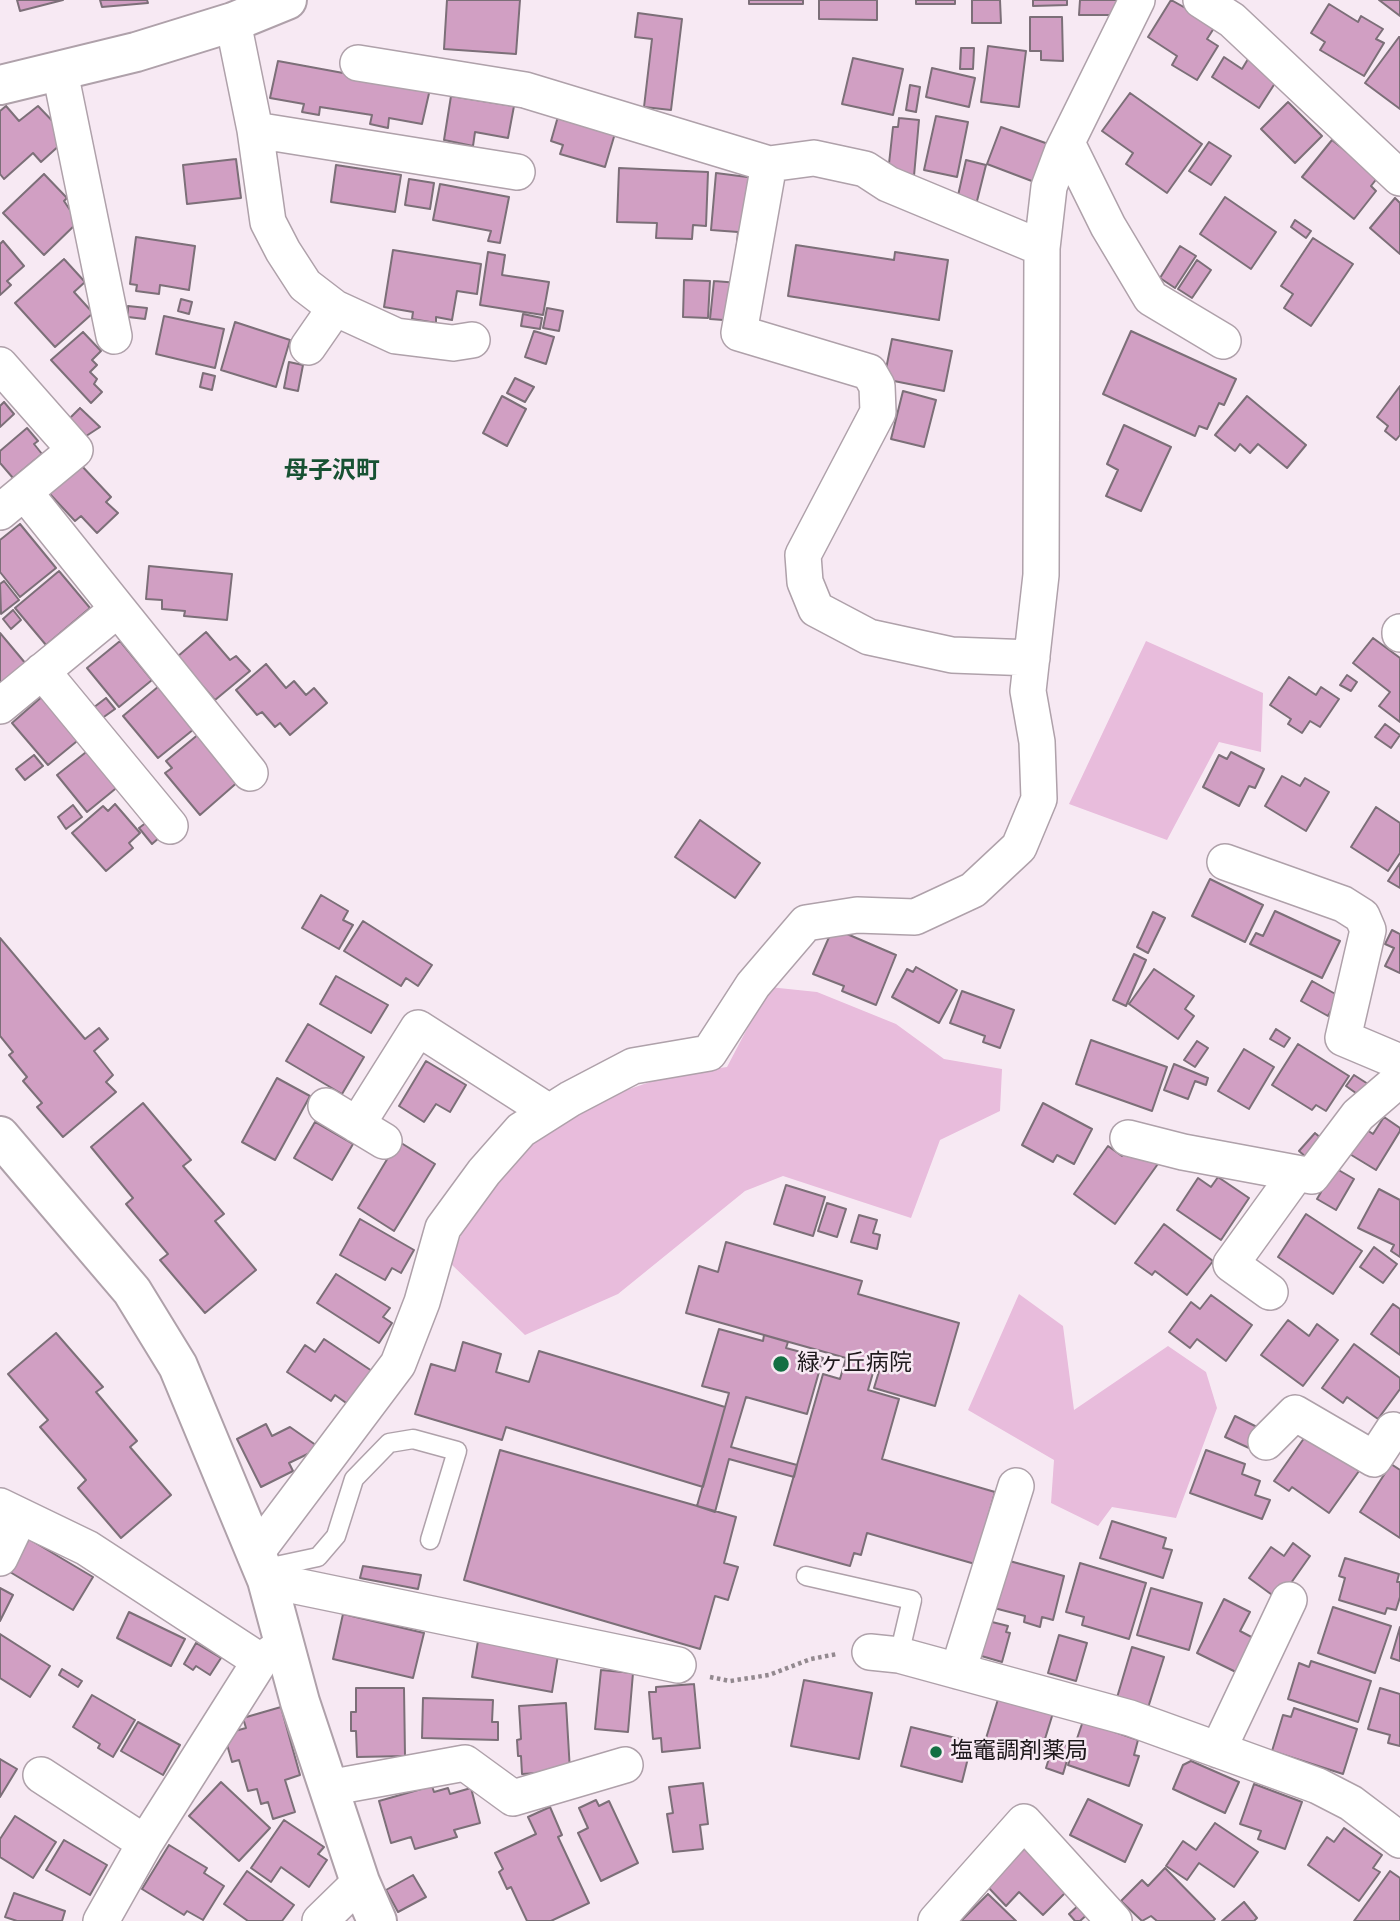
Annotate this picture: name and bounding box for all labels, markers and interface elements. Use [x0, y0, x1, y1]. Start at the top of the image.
district label: 母子沢町 [284, 457, 380, 485]
place label: 緑ヶ丘病院 [797, 1350, 912, 1378]
marker: 緑ヶ丘病院 [771, 1354, 791, 1374]
place label: 塩竈調剤薬局 [950, 1738, 1088, 1766]
marker: 塩竈調剤薬局 [928, 1744, 944, 1760]

